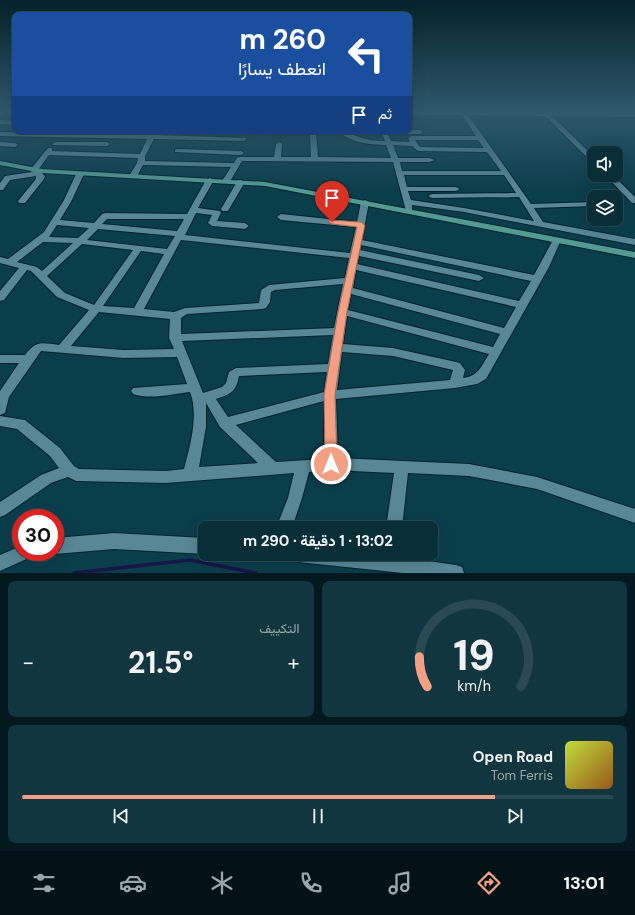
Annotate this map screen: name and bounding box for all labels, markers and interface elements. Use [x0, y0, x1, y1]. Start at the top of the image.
text: 260 m [239, 21, 326, 58]
icon: left [340, 28, 392, 80]
text: انعطف يسارًا [238, 57, 326, 81]
icon: arrive [348, 104, 370, 126]
text: ثم [378, 104, 392, 124]
map controls [587, 146, 623, 226]
button: sound [587, 146, 623, 182]
pin [315, 181, 349, 222]
icon: arrive [321, 187, 343, 209]
button: layers [587, 190, 623, 226]
position arrow [310, 443, 352, 485]
speed limit sign: 30 [12, 509, 64, 561]
text: 13:02 · 1 دقيقة · 290 m [243, 531, 393, 551]
text: التكييف [259, 620, 300, 637]
text: 19 [453, 629, 495, 683]
text: 21.5° [128, 643, 193, 682]
text: − [22, 648, 34, 677]
text: + [287, 648, 300, 677]
text: km/h [457, 677, 491, 695]
text: Open Road [473, 747, 553, 767]
text: Tom Ferris [491, 767, 553, 784]
icon: previous [110, 805, 132, 827]
icon: pause [307, 805, 329, 827]
icon: next [504, 805, 526, 827]
icon: filters [30, 869, 58, 897]
icon: car [119, 869, 147, 897]
icon: climate [208, 869, 236, 897]
icon: phone [297, 869, 325, 897]
icon: music [386, 869, 414, 897]
icon: directions [475, 869, 503, 897]
text: 13:01 [563, 871, 605, 895]

